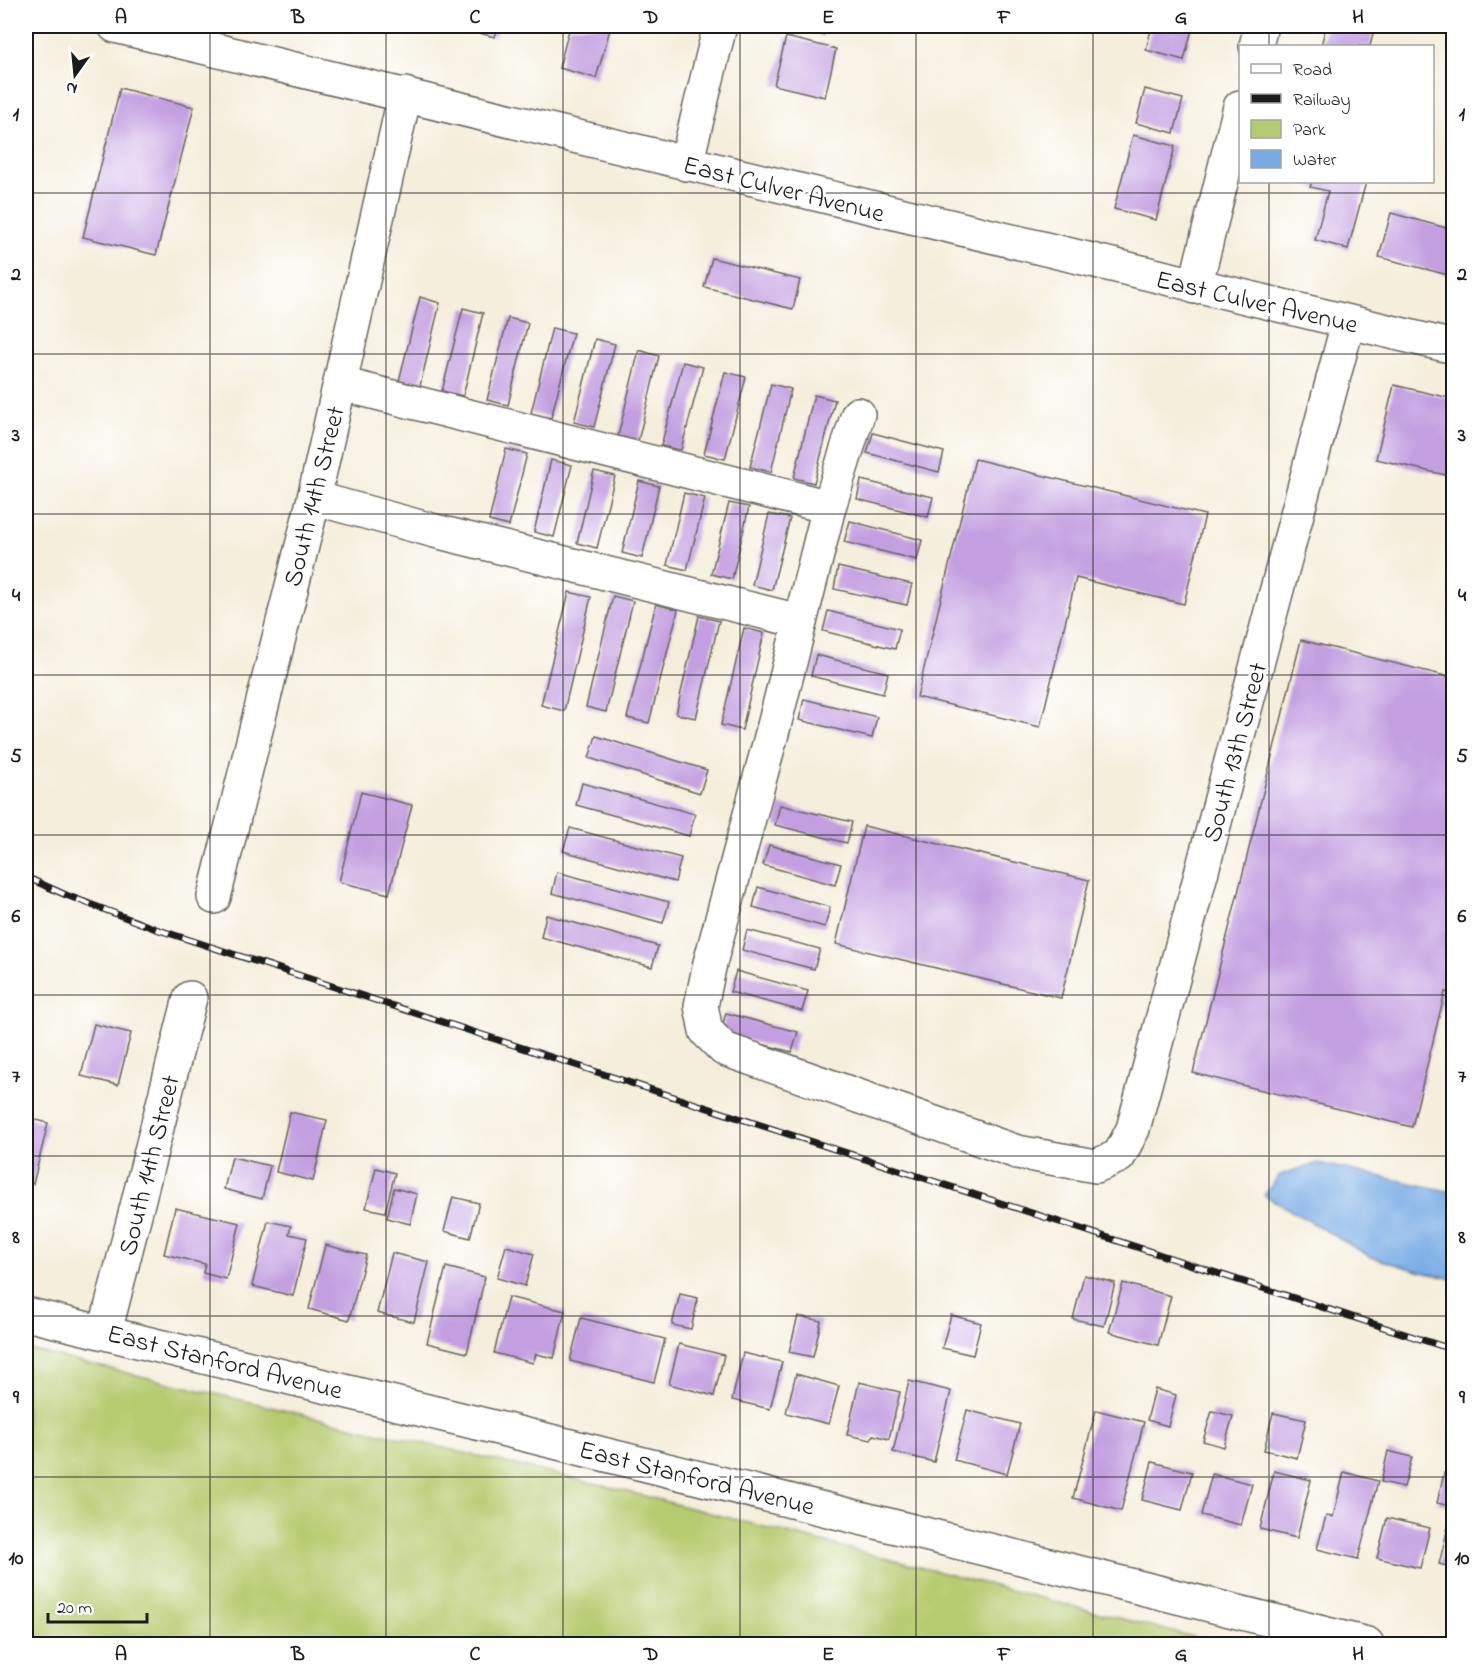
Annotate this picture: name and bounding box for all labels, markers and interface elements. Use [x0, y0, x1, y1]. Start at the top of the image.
text: A [115, 4, 127, 33]
text: B [290, 4, 305, 33]
text: C [470, 4, 481, 33]
text: D [643, 4, 658, 33]
text: E [822, 4, 834, 33]
text: F [997, 4, 1011, 33]
text: G [1175, 4, 1188, 33]
text: H [1352, 4, 1364, 33]
north arrow [45, 45, 105, 105]
legend [1239, 45, 1434, 183]
text: Road [1293, 58, 1332, 84]
text: N [63, 75, 80, 101]
text: Railway [1293, 88, 1350, 114]
text: 1 [13, 101, 20, 130]
text: 1 [1459, 101, 1466, 130]
text: Park [1293, 118, 1326, 144]
street label: East Culver Avenue [679, 148, 888, 234]
text: Water [1293, 148, 1337, 174]
text: 2 [10, 261, 21, 290]
text: 2 [1456, 261, 1467, 290]
street label: East Culver Avenue [1151, 262, 1362, 346]
street label: South 14th Street [275, 402, 357, 591]
text: 3 [11, 422, 20, 451]
text: 3 [1457, 422, 1466, 451]
text: 4 [12, 582, 21, 611]
text: 4 [1458, 582, 1467, 611]
street label: South 13th Street [1195, 658, 1279, 847]
text: 5 [10, 743, 22, 772]
text: 5 [1456, 743, 1468, 772]
text: 6 [12, 903, 21, 932]
text: 6 [1458, 903, 1467, 932]
text: 7 [12, 1063, 21, 1092]
text: 7 [1458, 1063, 1467, 1092]
street label: South 14th Street [110, 1071, 192, 1260]
text: 8 [11, 1224, 20, 1253]
text: 8 [1457, 1224, 1466, 1253]
street label: East Stanford Avenue [103, 1316, 346, 1412]
text: 9 [12, 1384, 20, 1413]
text: 9 [1458, 1384, 1466, 1413]
street label: East Stanford Avenue [575, 1432, 818, 1528]
text: 10 [9, 1545, 24, 1574]
text: 10 [1455, 1545, 1470, 1574]
scale bar [48, 1586, 147, 1624]
text: 20 m [57, 1596, 92, 1622]
text: A [115, 1641, 127, 1670]
text: B [290, 1641, 305, 1670]
text: C [470, 1641, 481, 1670]
text: D [643, 1641, 658, 1670]
text: E [822, 1641, 834, 1670]
text: F [997, 1641, 1011, 1670]
text: G [1175, 1641, 1188, 1670]
text: H [1352, 1641, 1364, 1670]

